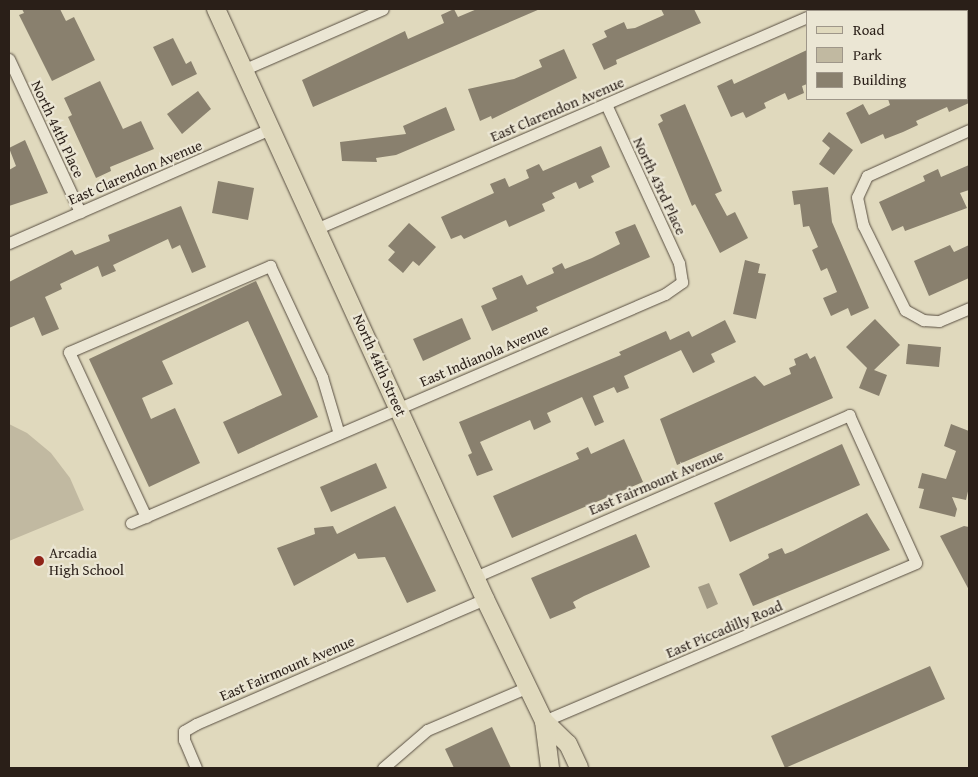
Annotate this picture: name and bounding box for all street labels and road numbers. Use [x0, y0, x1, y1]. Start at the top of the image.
street label: East Clarendon Avenue [487, 73, 627, 145]
street label: North 44th Place [28, 78, 88, 180]
street label: North 43rd Place [630, 134, 690, 238]
street label: East Clarendon Avenue [65, 136, 205, 208]
street label: North 44th Street [349, 311, 411, 419]
street label: East Indianola Avenue [417, 320, 551, 390]
street label: East Fairmount Avenue [586, 445, 726, 519]
street label: East Piccadilly Road [663, 596, 785, 662]
street label: East Fairmount Avenue [217, 631, 357, 705]

